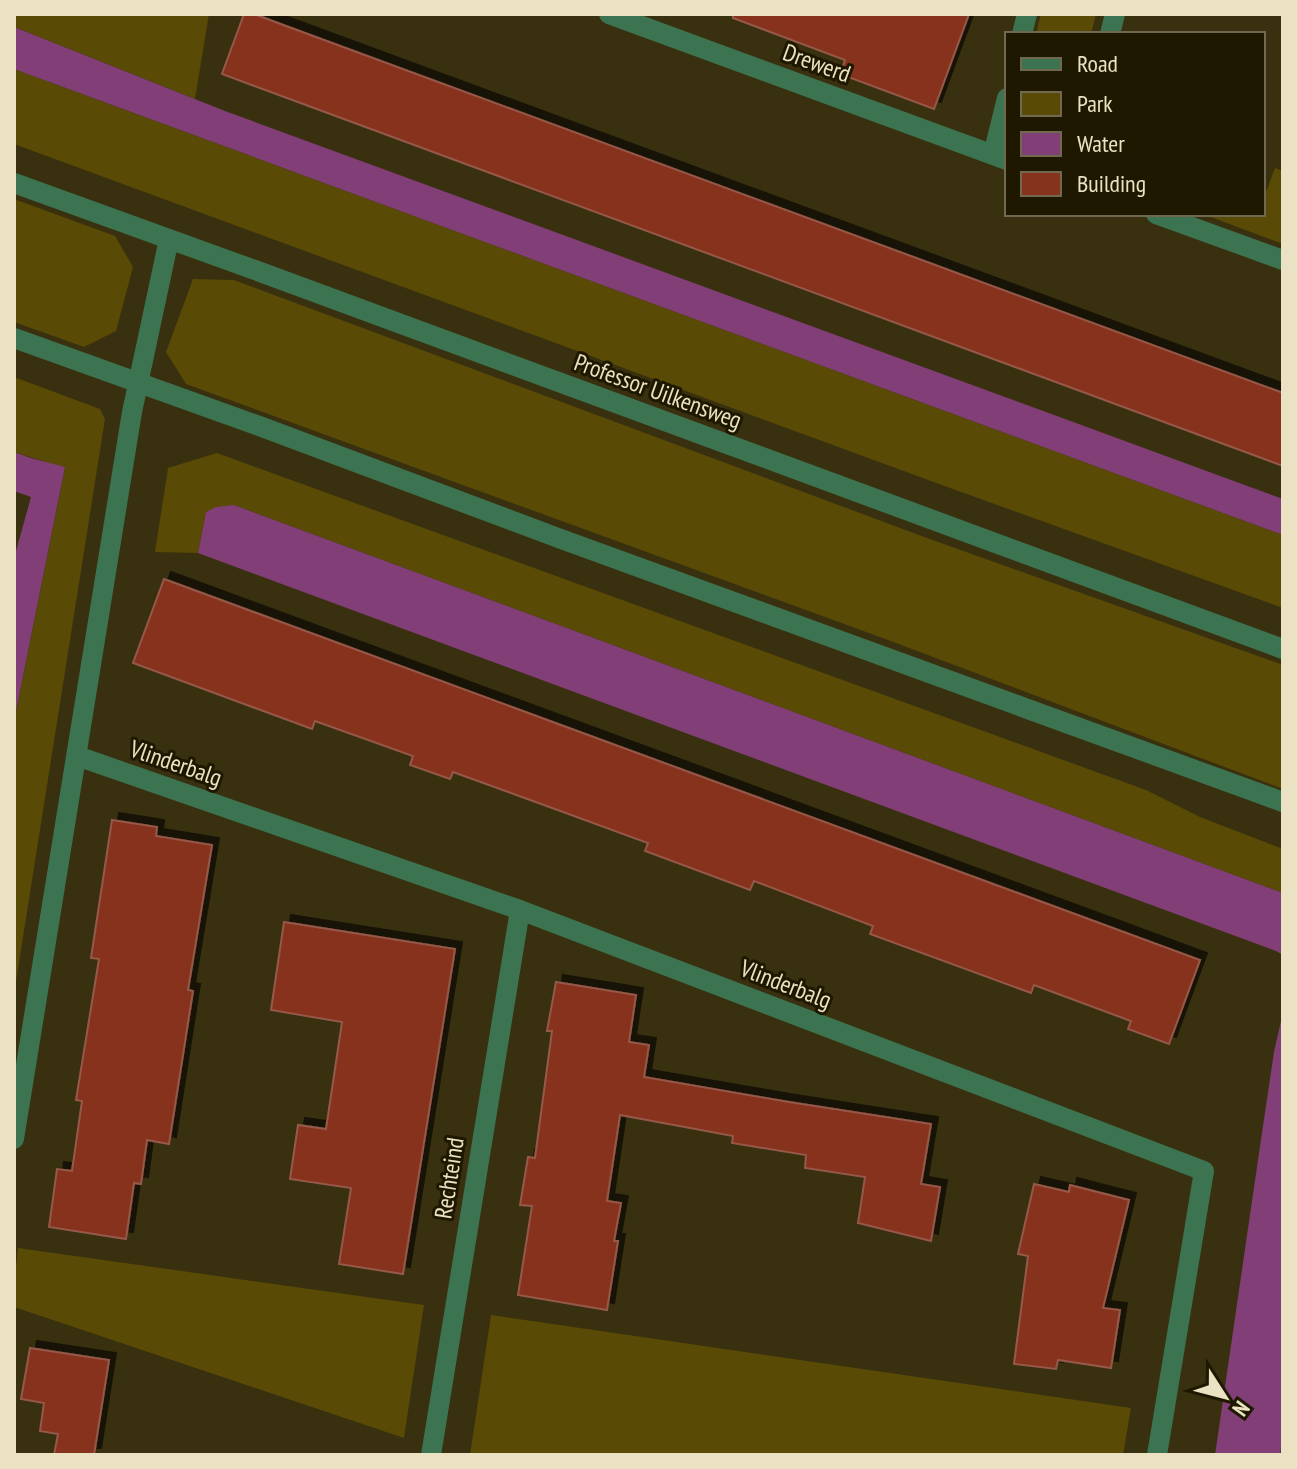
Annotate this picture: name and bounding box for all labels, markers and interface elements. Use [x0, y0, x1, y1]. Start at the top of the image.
legend [1005, 32, 1265, 216]
street label: Drewerd [779, 37, 855, 89]
text: Road [1077, 48, 1118, 79]
text: Park [1077, 88, 1113, 119]
text: Water [1077, 128, 1125, 159]
text: Building [1077, 168, 1146, 199]
street label: Professor Uilkensweg [570, 346, 746, 436]
street label: Vlinderbalg [125, 733, 226, 793]
street label: Vlinderbalg [735, 952, 836, 1016]
street label: Rechteind [427, 1135, 471, 1221]
north arrow [1185, 1357, 1265, 1437]
text: N [1226, 1396, 1256, 1422]

